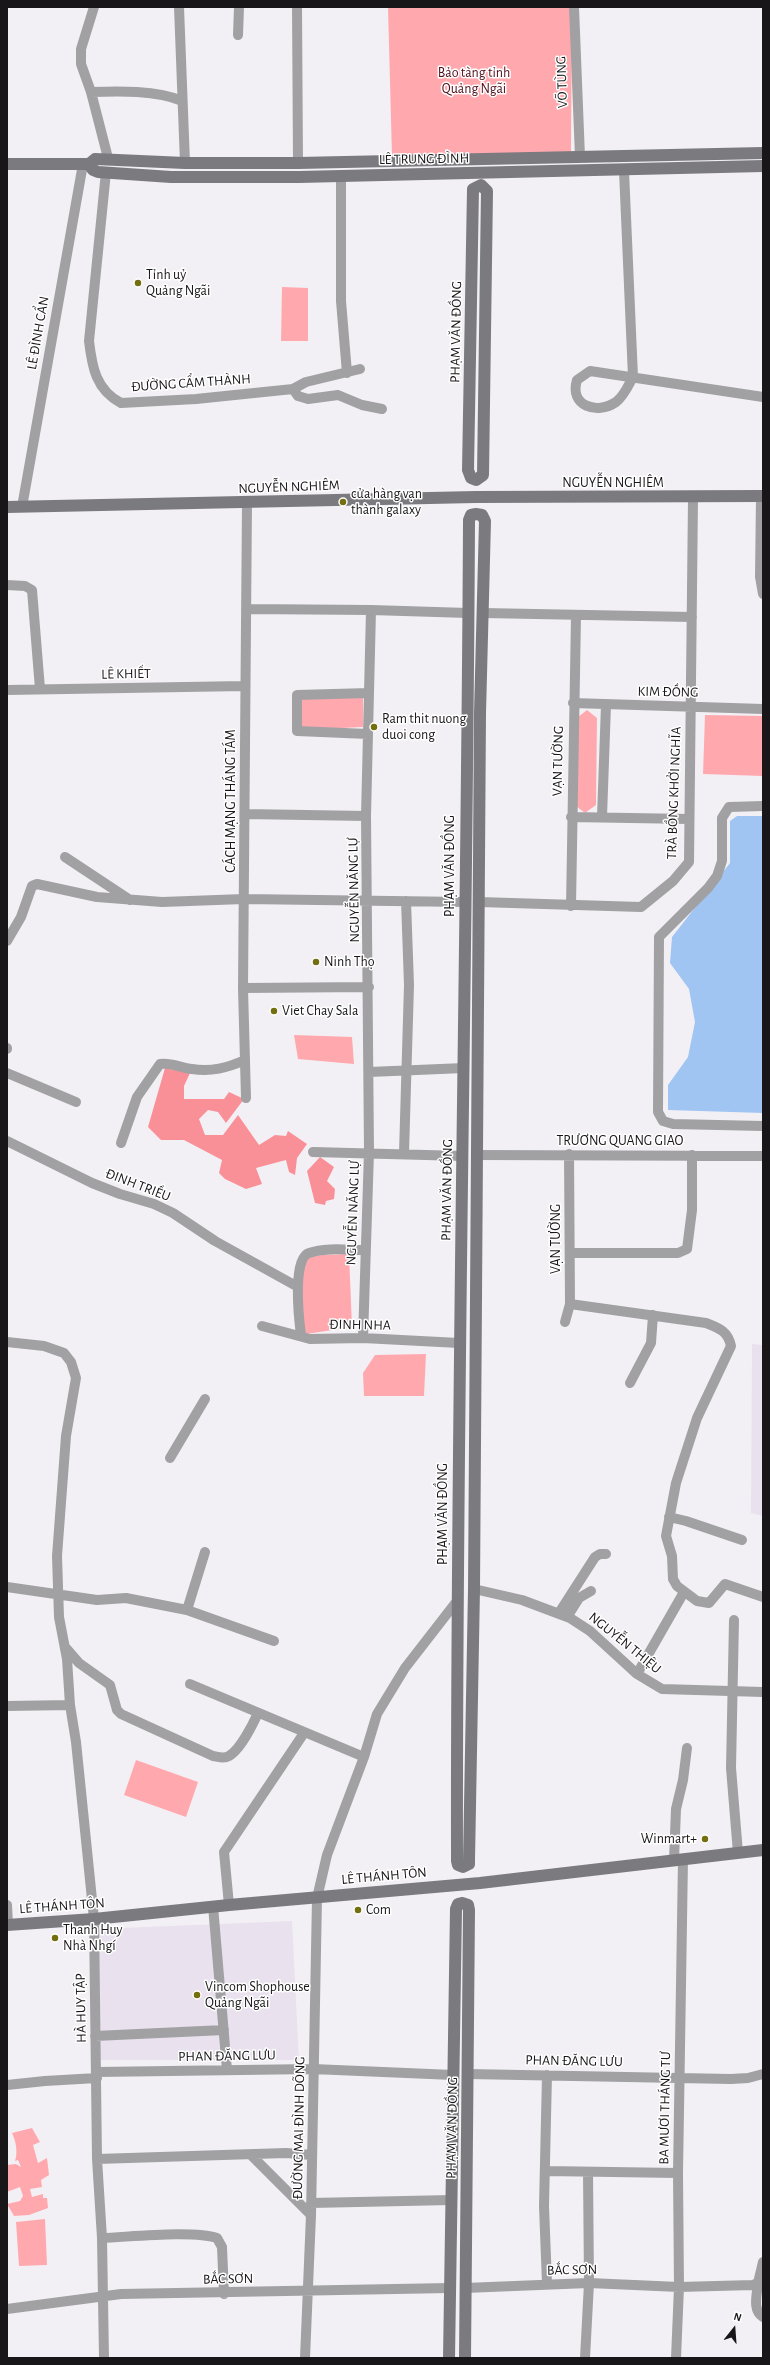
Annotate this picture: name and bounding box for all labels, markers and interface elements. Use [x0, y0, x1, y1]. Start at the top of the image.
street label: VÕ TÙNG [553, 56, 571, 108]
park label: Bảo tàng tỉnh Quảng Ngãi [438, 65, 510, 98]
street label: LÊ TRUNG ĐÌNH [379, 150, 469, 168]
place label: Tỉnh uỷ Quảng Ngãi [146, 267, 210, 300]
marker: Tỉnh uỷ Quảng Ngãi [133, 278, 143, 288]
street label: PHẠM VĂN ĐỒNG [447, 281, 465, 383]
street label: LÊ ĐÌNH CẨN [23, 295, 53, 371]
street label: ĐƯỜNG CẨM THÀNH [131, 370, 251, 396]
street label: NGUYỄN NGHIÊM [562, 475, 664, 491]
street label: NGUYỄN NGHIÊM [238, 477, 340, 497]
place label: cửa hàng vạn thành galaxy [351, 486, 422, 518]
marker: cửa hàng vạn thành galaxy [338, 497, 348, 507]
street label: LÊ KHIẾT [101, 665, 151, 683]
street label: KIM ĐỒNG [637, 683, 699, 701]
place label: Ram thit nuong duoi cong [382, 711, 466, 744]
marker: Ram thit nuong duoi cong [369, 722, 379, 732]
street label: VẠN TƯỜNG [549, 726, 567, 796]
street label: TRÀ BỒNG KHỞI NGHĨA [663, 726, 685, 860]
street label: CÁCH MẠNG THÁNG TÁM [223, 729, 239, 873]
street label: PHẠM VĂN ĐỒNG [442, 815, 458, 917]
street label: NGUYỄN NĂNG LỰ [345, 837, 363, 943]
place label: Ninh Thọ [324, 954, 375, 970]
marker: Ninh Thọ [311, 957, 321, 967]
place label: Viet Chay Sala [282, 1003, 358, 1019]
marker: Viet Chay Sala [269, 1006, 279, 1016]
street label: TRƯƠNG QUANG GIAO [557, 1133, 683, 1149]
street label: PHẠM VĂN ĐỒNG [438, 1139, 456, 1241]
street label: NGUYỄN NĂNG LỰ [343, 1160, 363, 1266]
street label: ĐINH TRIỀU [103, 1165, 173, 1205]
street label: VẠN TƯỜNG [548, 1204, 564, 1274]
street label: ĐINH NHA [329, 1316, 391, 1334]
street label: PHẠM VĂN ĐỒNG [435, 1463, 451, 1565]
street label: NGUYỄN THIỆU [585, 1609, 665, 1677]
place label: Winmart+ [641, 1831, 697, 1847]
marker: Winmart+ [700, 1834, 710, 1844]
street label: LÊ THÁNH TÔN [341, 1864, 427, 1888]
street label: LÊ THÁNH TÔN [19, 1895, 105, 1917]
place label: Com [366, 1902, 391, 1918]
marker: Com [353, 1905, 363, 1915]
place label: Thanh Huy Nhà Nhgí [63, 1922, 123, 1954]
marker: Thanh Huy Nhà Nhgí [50, 1933, 60, 1943]
street label: HÀ HUY TẬP [72, 1973, 90, 2043]
place label: Vincom Shophouse Quảng Ngãi [205, 1979, 310, 2012]
marker: Vincom Shophouse Quảng Ngãi [192, 1990, 202, 2000]
street label: PHAN ĐĂNG LƯU [178, 2047, 276, 2065]
street label: BA MƯƠI THÁNG TƯ [656, 2051, 674, 2165]
street label: PHAN ĐĂNG LƯU [525, 2052, 623, 2070]
street label: ĐƯỜNG MAI ĐÌNH DÕNG [289, 2056, 309, 2200]
street label: PHẠM VĂN ĐỒNG [443, 2077, 461, 2179]
street label: BẮC SƠN [547, 2261, 597, 2279]
street label: BẮC SƠN [203, 2270, 253, 2288]
north arrow [714, 2309, 754, 2349]
text: N [732, 2311, 743, 2323]

